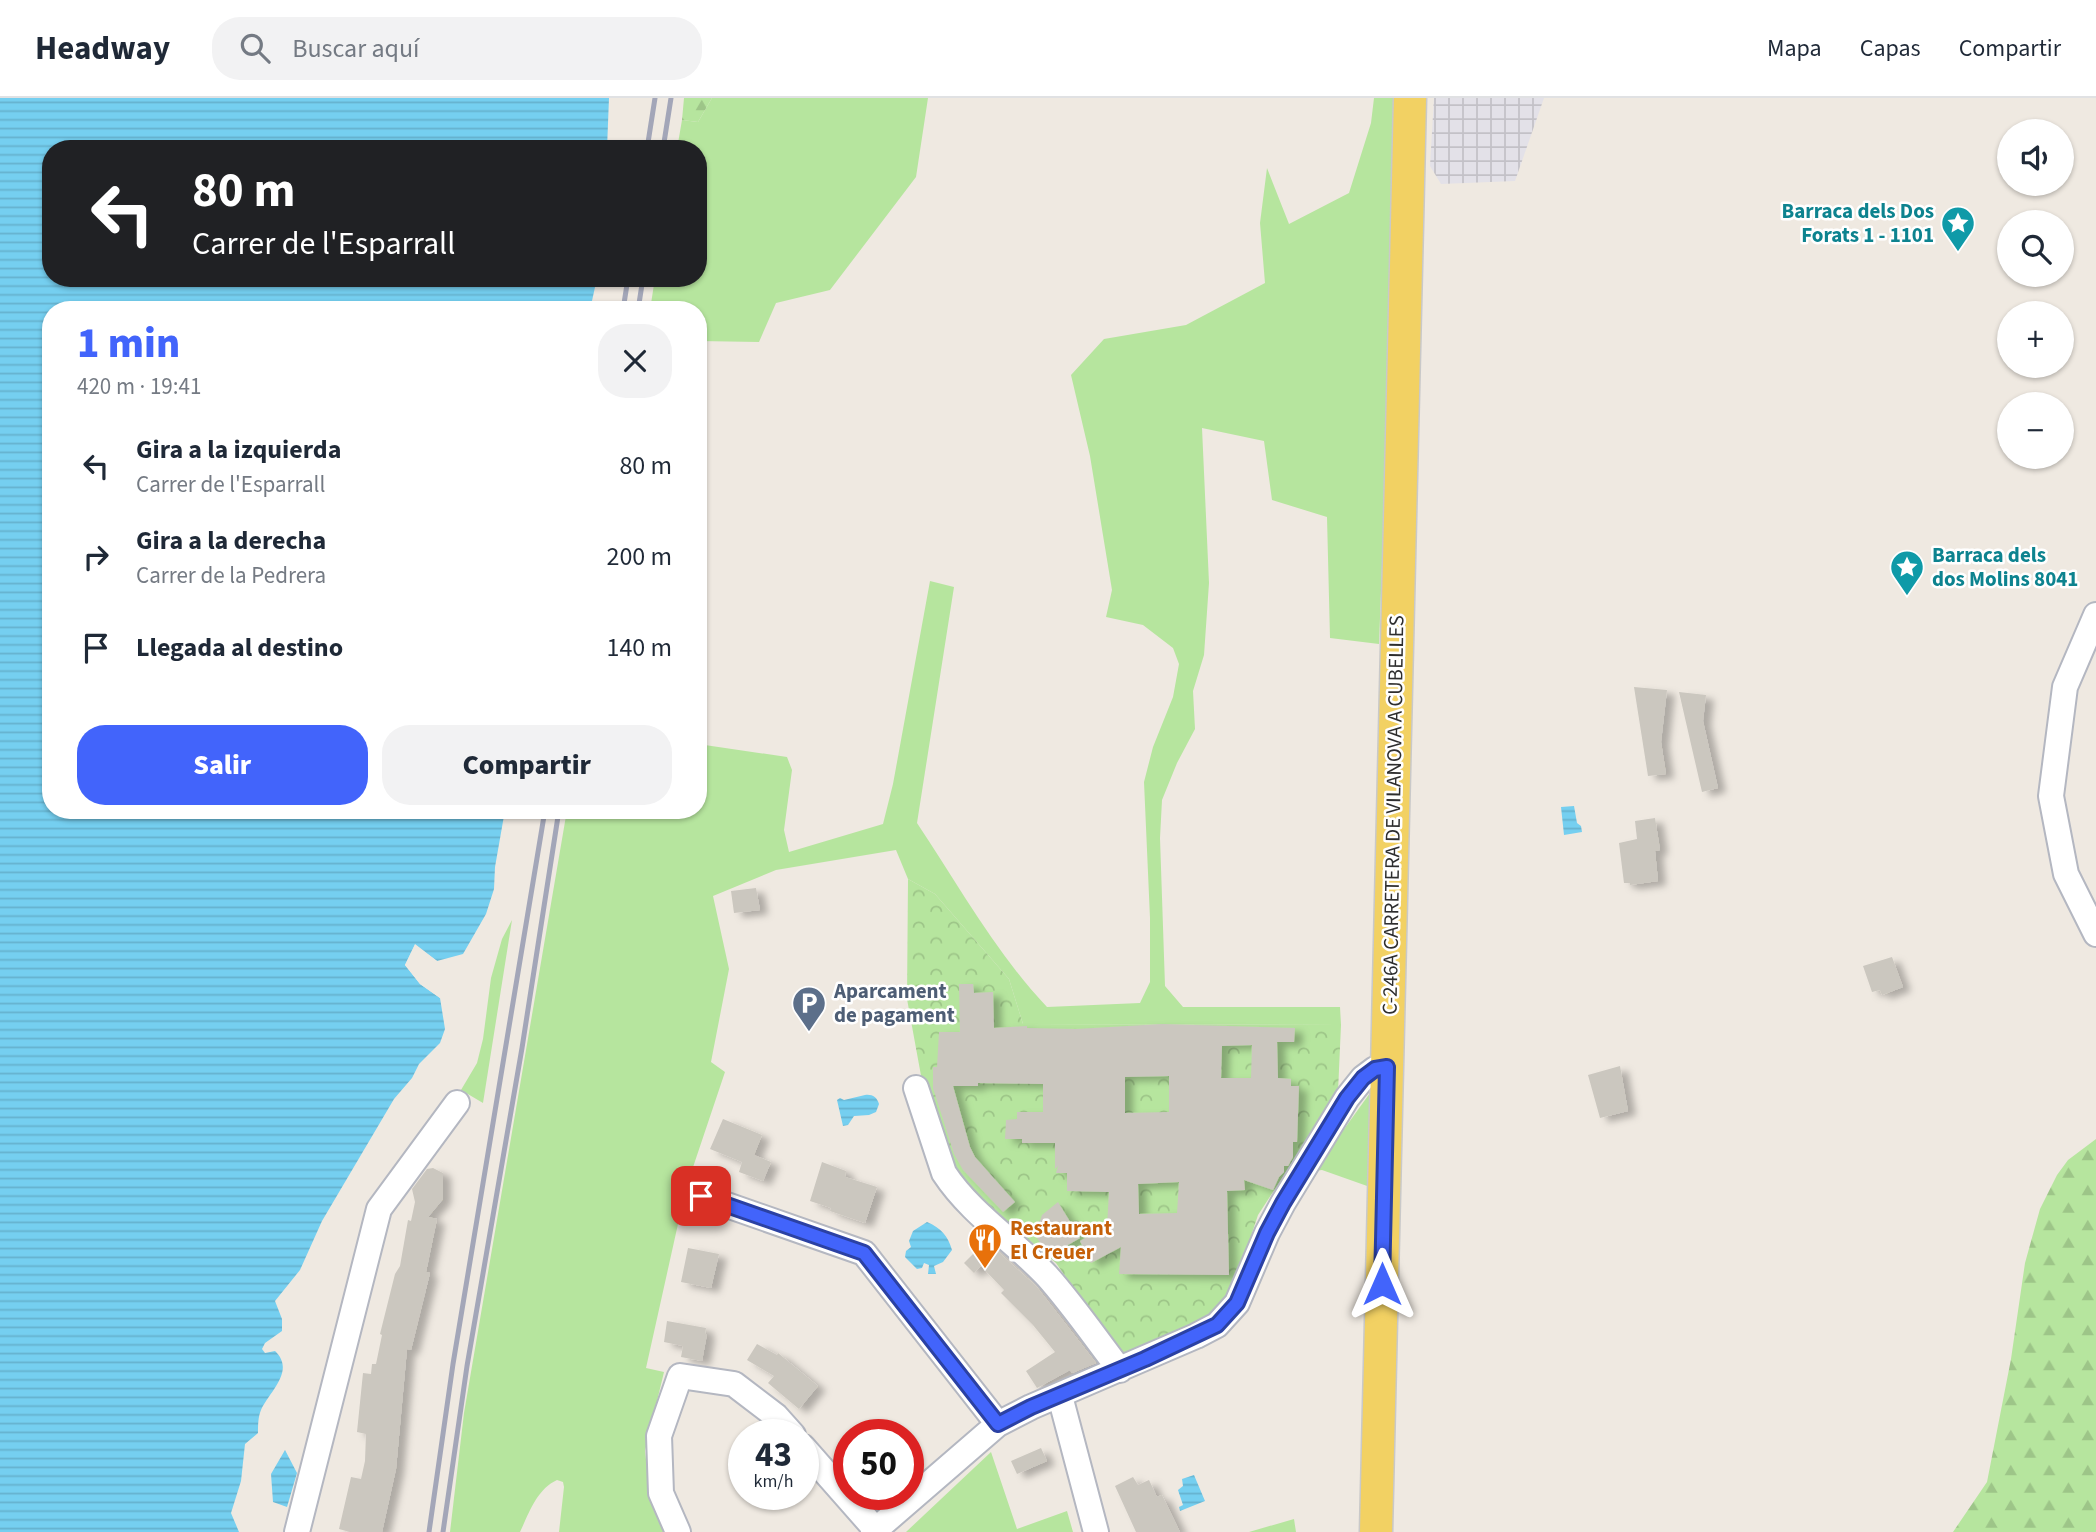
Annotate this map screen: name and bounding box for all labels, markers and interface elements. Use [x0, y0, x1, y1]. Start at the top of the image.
search box [212, 17, 702, 80]
text: Headway [35, 25, 170, 72]
icon: search [236, 29, 274, 67]
text: Buscar aquí [292, 30, 419, 67]
text: Mapa [1767, 31, 1822, 66]
text: Capas [1860, 31, 1921, 66]
text: Compartir [1959, 31, 2061, 66]
map controls [1997, 119, 2074, 469]
button: sound [1997, 119, 2074, 196]
text: 80 m [192, 156, 296, 226]
icon: left [77, 168, 168, 259]
place label: Barraca dels Dos Forats 1 - 1101 [1782, 196, 1934, 250]
place icon: Barraca dels Dos Forats 1 - 1101 [1939, 204, 1977, 253]
button: search [1997, 210, 2074, 287]
text: Carrer de l'Esparrall [192, 221, 455, 267]
button: + [1997, 301, 2074, 378]
text: 1 min [77, 314, 180, 374]
button: close [598, 324, 672, 398]
text: 420 m · 19:41 [77, 370, 201, 403]
button: − [1997, 392, 2074, 469]
text: Gira a la izquierda [136, 431, 341, 468]
icon: left [77, 447, 115, 485]
text: 80 m [619, 447, 672, 484]
text: Carrer de l'Esparrall [136, 468, 325, 501]
text: Gira a la derecha [136, 522, 326, 559]
icon: right [77, 538, 115, 576]
text: 200 m [606, 538, 672, 575]
place label: Barraca dels dos Molins 8041 [1932, 540, 2078, 594]
place icon: Barraca dels dos Molins 8041 [1888, 548, 1926, 597]
text: Carrer de la Pedrera [136, 559, 326, 592]
street label: C-246A CARRETERA DE VILANOVA A CUBELLES [1375, 615, 1411, 1015]
icon: arrive [77, 629, 115, 667]
text: Llegada al destino [136, 629, 343, 666]
text: 140 m [606, 629, 672, 666]
button: Salir [77, 725, 368, 805]
button: Compartir [382, 725, 672, 805]
place label: Aparcament de pagament [833, 976, 955, 1030]
parking icon: Aparcament de pagament [790, 984, 828, 1033]
pin [671, 1166, 731, 1226]
icon: arrive [682, 1177, 720, 1215]
place label: Restaurant El Creuer [1010, 1213, 1112, 1267]
restaurant icon: Restaurant El Creuer [966, 1221, 1004, 1270]
position arrow [1345, 1247, 1419, 1321]
speed limit sign: 50 [833, 1419, 924, 1510]
text: 43 [755, 1430, 792, 1480]
text: km/h [754, 1469, 793, 1494]

